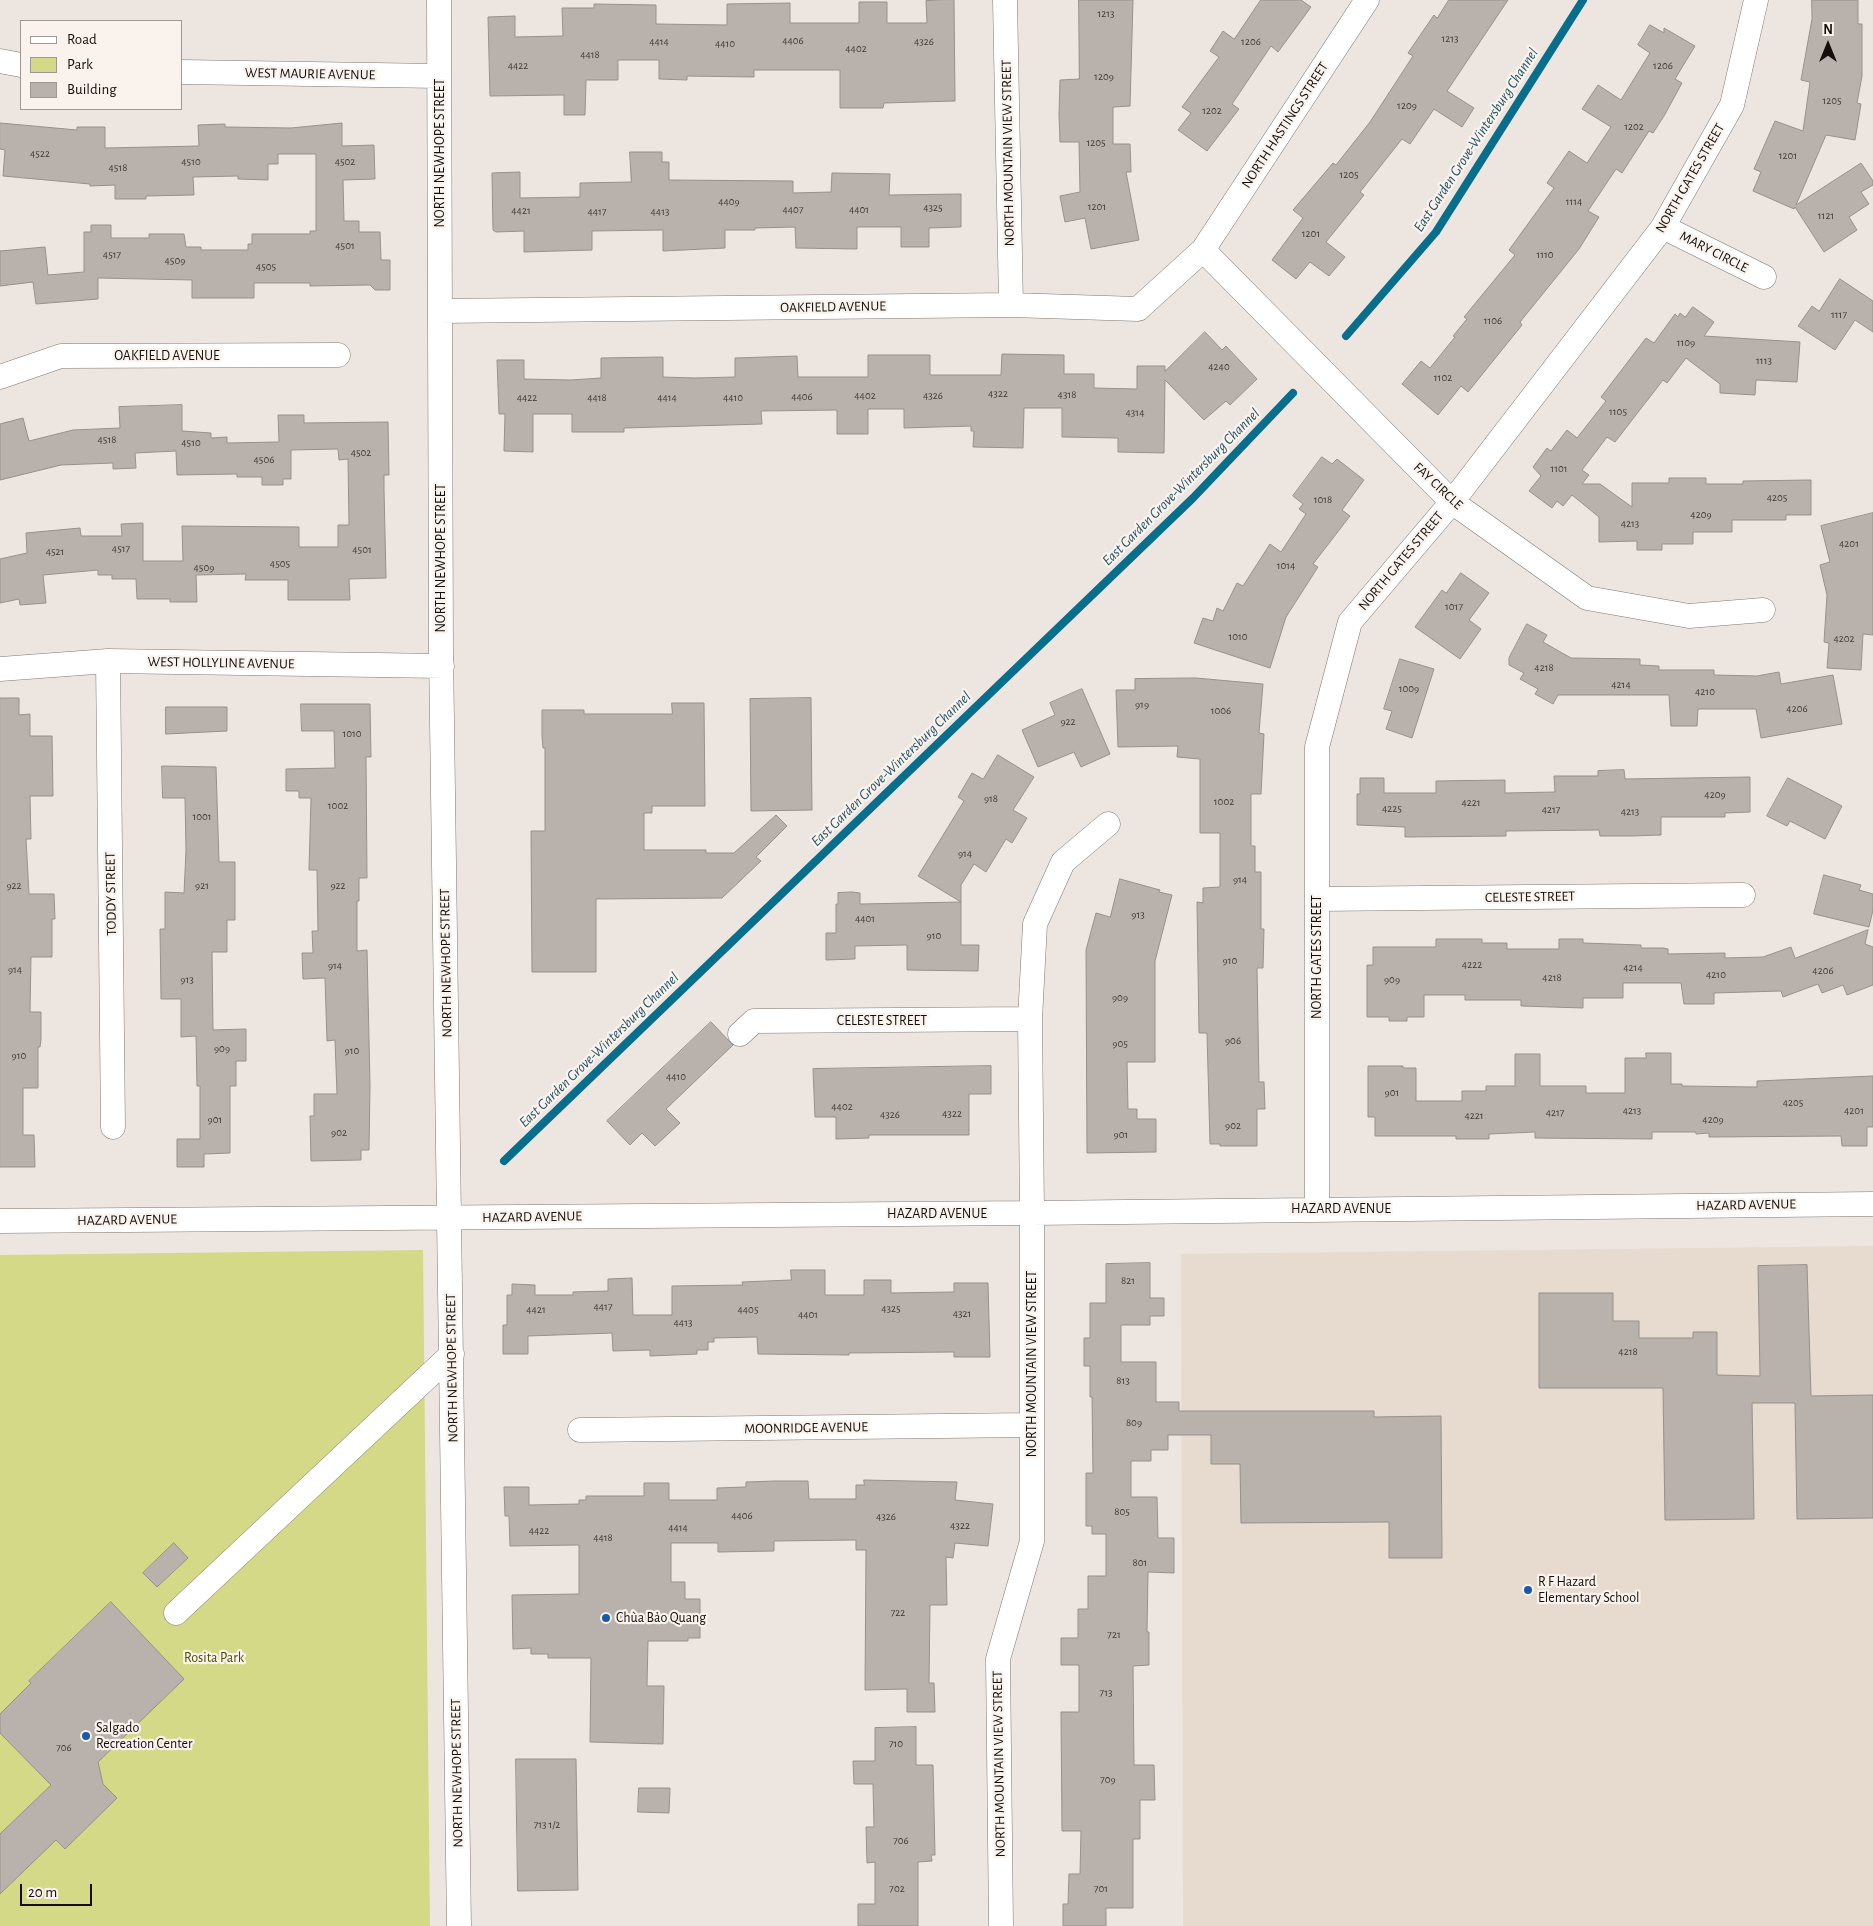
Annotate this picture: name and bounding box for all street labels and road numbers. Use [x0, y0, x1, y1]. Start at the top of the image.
street label: NORTH HASTINGS STREET [1238, 59, 1332, 191]
street label: NORTH MOUNTAIN VIEW STREET [998, 60, 1018, 246]
street label: WEST MAURIE AVENUE [245, 64, 375, 84]
street label: NORTH NEWHOPE STREET [432, 79, 448, 227]
street label: NORTH GATES STREET [1652, 120, 1728, 236]
street label: MARY CIRCLE [1677, 228, 1751, 276]
street label: OAKFIELD AVENUE [780, 298, 886, 316]
street label: OAKFIELD AVENUE [114, 348, 220, 364]
street label: FAY CIRCLE [1410, 459, 1466, 513]
street label: NORTH NEWHOPE STREET [433, 484, 449, 632]
street label: NORTH GATES STREET [1355, 508, 1447, 614]
street label: WEST HOLLYLINE AVENUE [147, 653, 295, 673]
street label: TODDY STREET [102, 852, 120, 936]
street label: NORTH NEWHOPE STREET [436, 888, 456, 1038]
street label: CELESTE STREET [1485, 888, 1575, 906]
street label: NORTH GATES STREET [1309, 895, 1325, 1019]
street label: CELESTE STREET [837, 1013, 927, 1029]
street label: HAZARD AVENUE [1696, 1196, 1796, 1214]
street label: HAZARD AVENUE [1291, 1201, 1391, 1217]
street label: HAZARD AVENUE [887, 1206, 987, 1222]
street label: HAZARD AVENUE [482, 1208, 582, 1226]
street label: HAZARD AVENUE [77, 1211, 177, 1229]
street label: NORTH MOUNTAIN VIEW STREET [1024, 1271, 1040, 1457]
street label: NORTH NEWHOPE STREET [442, 1293, 462, 1443]
street label: MOONRIDGE AVENUE [744, 1419, 868, 1437]
street label: NORTH MOUNTAIN VIEW STREET [989, 1671, 1009, 1857]
street label: NORTH NEWHOPE STREET [447, 1698, 467, 1848]

